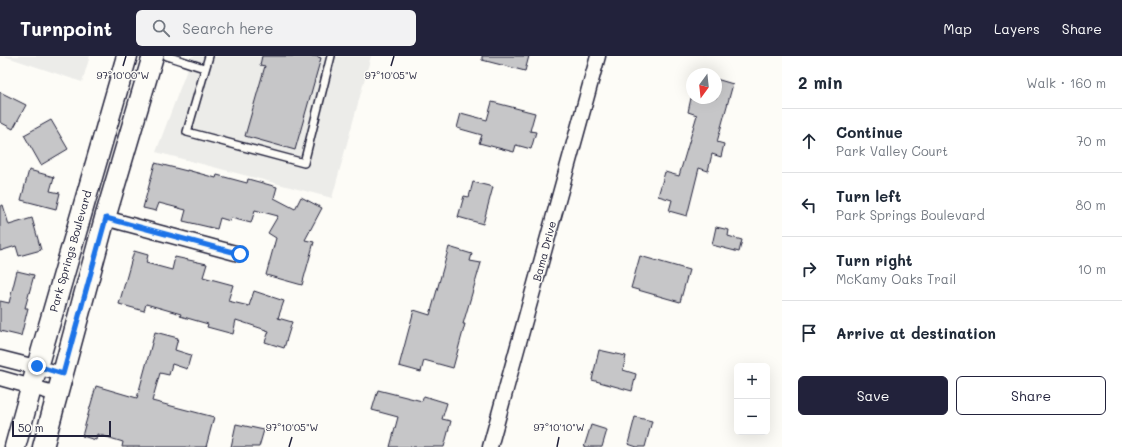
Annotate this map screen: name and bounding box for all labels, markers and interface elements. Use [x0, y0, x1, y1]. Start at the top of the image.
search box [136, 10, 416, 46]
text: Turnpoint [20, 16, 112, 41]
icon: search [150, 17, 172, 39]
text: Search here [182, 18, 273, 38]
text: Map [943, 19, 972, 38]
text: Layers [994, 19, 1040, 38]
text: Share [1062, 19, 1102, 38]
text: 97°10'00"W [97, 68, 150, 82]
text: 97°10'05"W [365, 68, 417, 82]
north arrow [686, 68, 722, 104]
text: 2 min [798, 71, 843, 93]
text: Walk · 160 m [1026, 74, 1106, 91]
text: Continue [836, 122, 903, 142]
icon: ahead [798, 130, 820, 152]
text: 70 m [1076, 132, 1106, 149]
text: Park Valley Court [836, 142, 948, 159]
text: Turn left [836, 186, 901, 206]
street label: Park Springs Boulevard [45, 188, 95, 314]
icon: left [798, 194, 820, 216]
text: 80 m [1076, 196, 1106, 213]
text: Park Springs Boulevard [836, 206, 985, 223]
street label: Bama Drive [529, 219, 559, 283]
route start [231, 245, 249, 263]
text: Turn right [836, 250, 913, 270]
icon: right [798, 258, 820, 280]
text: 10 m [1078, 260, 1106, 277]
text: McKamy Oaks Trail [836, 270, 956, 287]
icon: arrive [798, 322, 820, 344]
text: Arrive at destination [836, 323, 996, 343]
route end [28, 357, 46, 375]
map controls [734, 363, 770, 435]
button: + [734, 363, 770, 399]
button: Save [798, 376, 948, 415]
button: Share [956, 376, 1106, 415]
button: − [734, 399, 770, 435]
scale bar [12, 419, 111, 438]
text: 50 m [18, 420, 44, 435]
text: 97°10'05"W [266, 420, 318, 434]
text: 97°10'10"W [533, 420, 585, 434]

